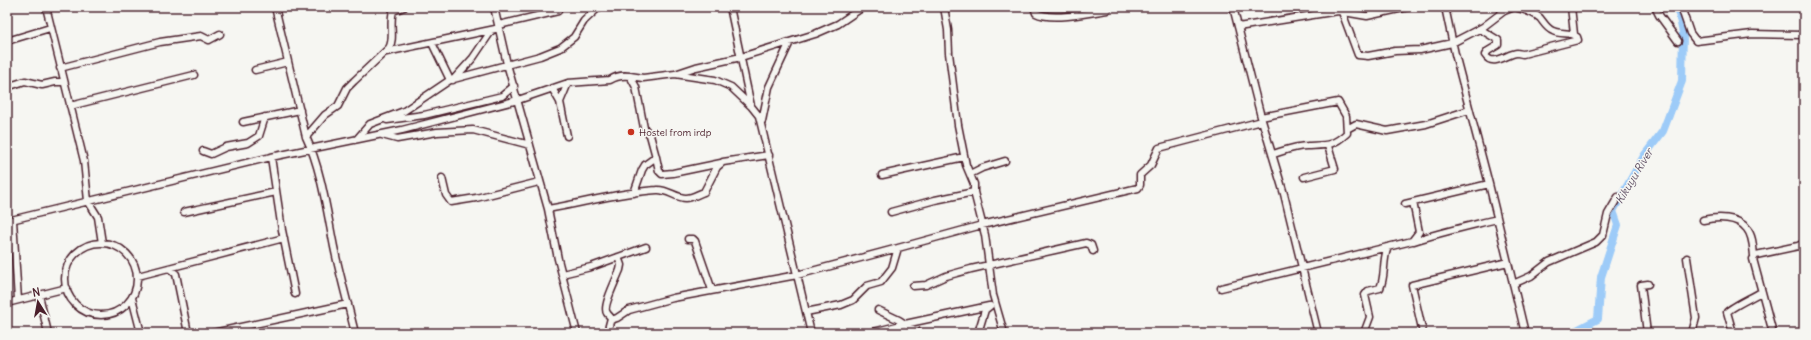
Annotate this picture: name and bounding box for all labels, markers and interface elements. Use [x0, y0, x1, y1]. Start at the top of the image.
place label: Hostel from irdp [639, 126, 712, 139]
marker: Hostel from irdp [626, 127, 636, 137]
water label: Kikuyu River [1612, 145, 1657, 206]
north arrow [18, 282, 58, 322]
text: N [31, 285, 41, 300]

